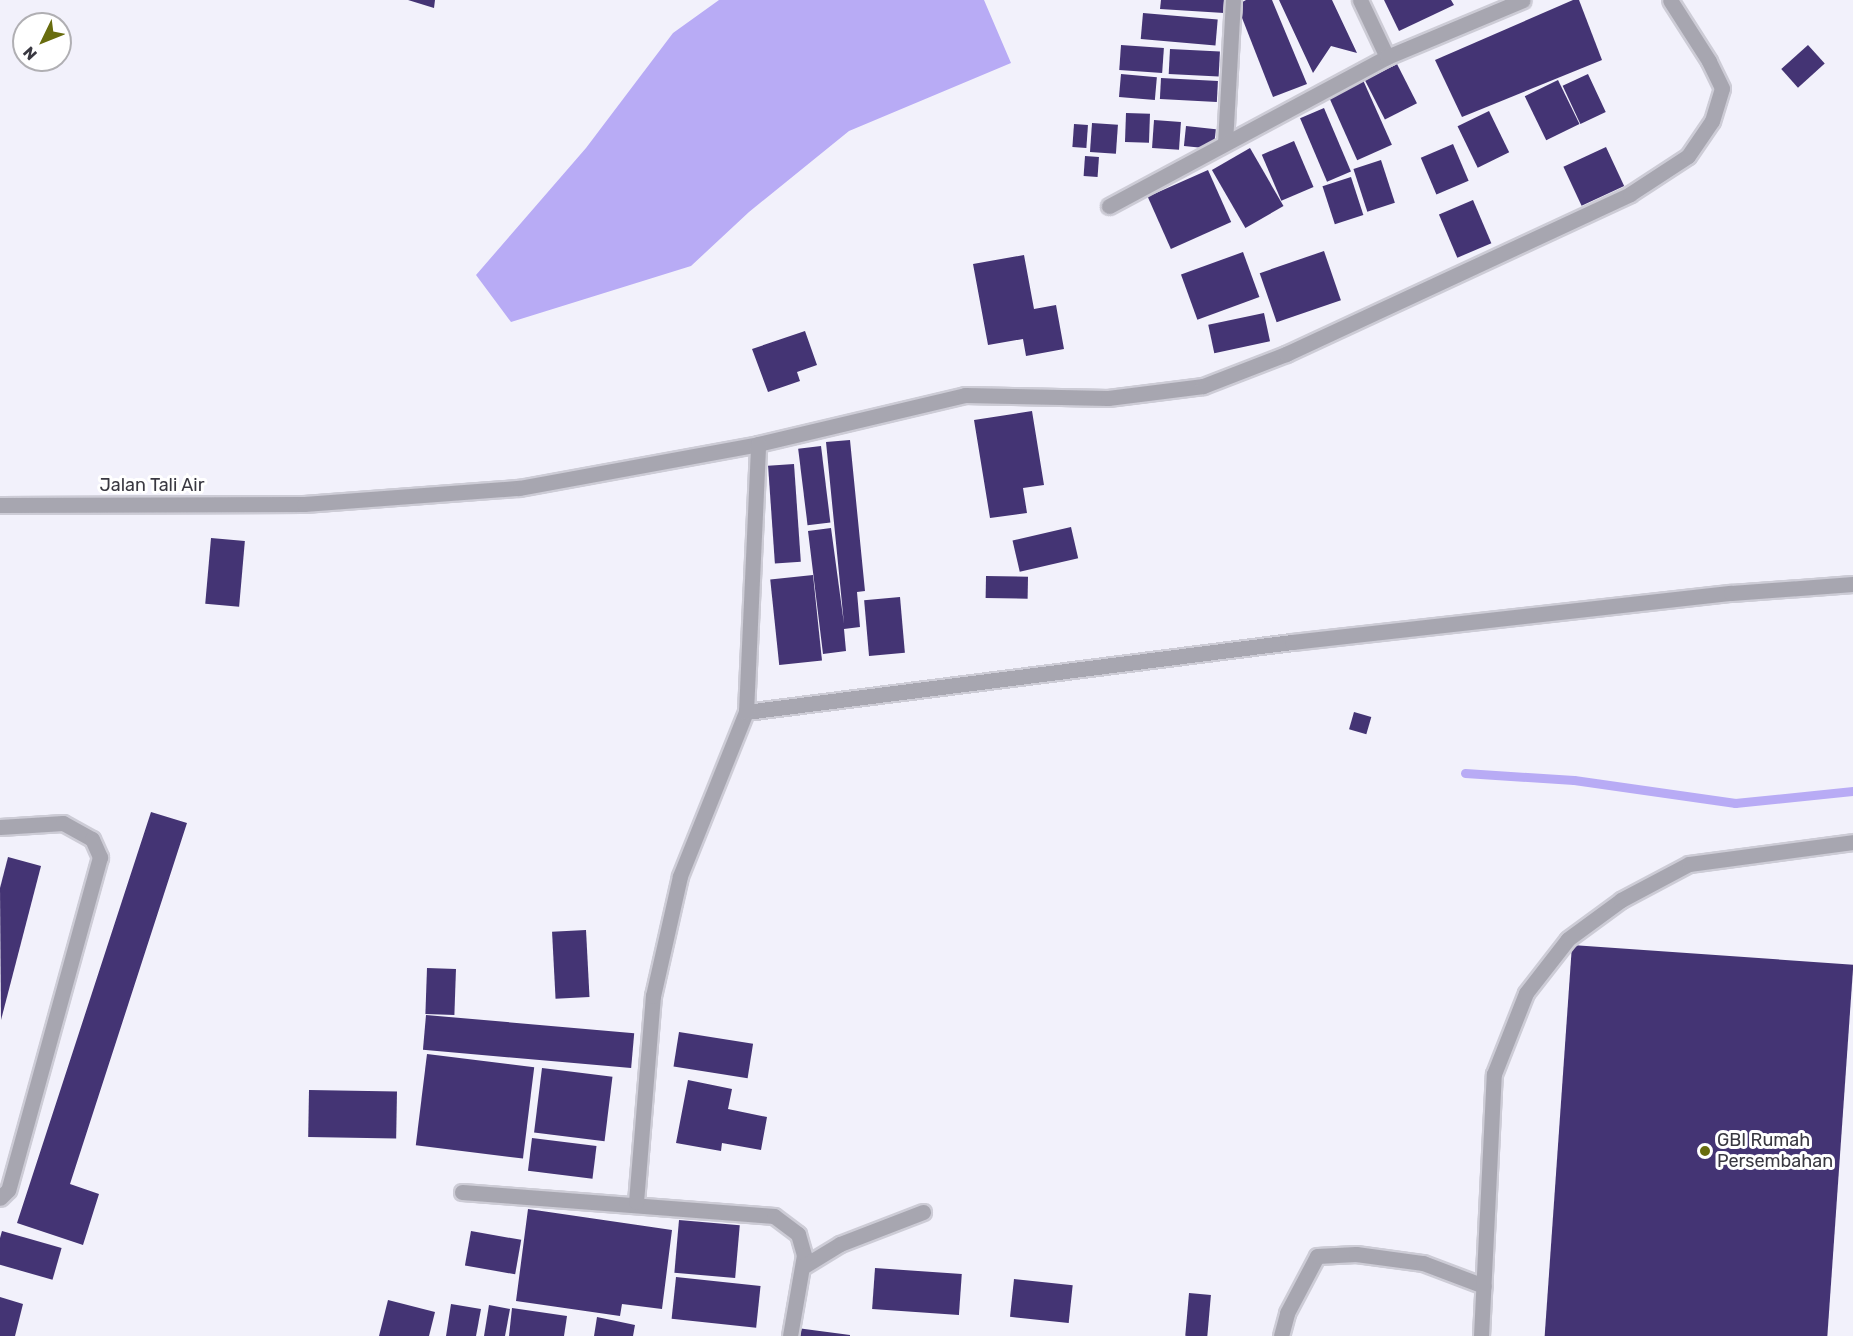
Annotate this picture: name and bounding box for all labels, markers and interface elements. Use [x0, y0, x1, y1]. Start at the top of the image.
north arrow [12, 12, 72, 72]
text: N [19, 43, 41, 64]
street label: Jalan Tali Air [99, 474, 205, 496]
place label: GBI Rumah Persembahan [1717, 1130, 1833, 1172]
marker: GBI Rumah Persembahan [1698, 1144, 1712, 1158]

